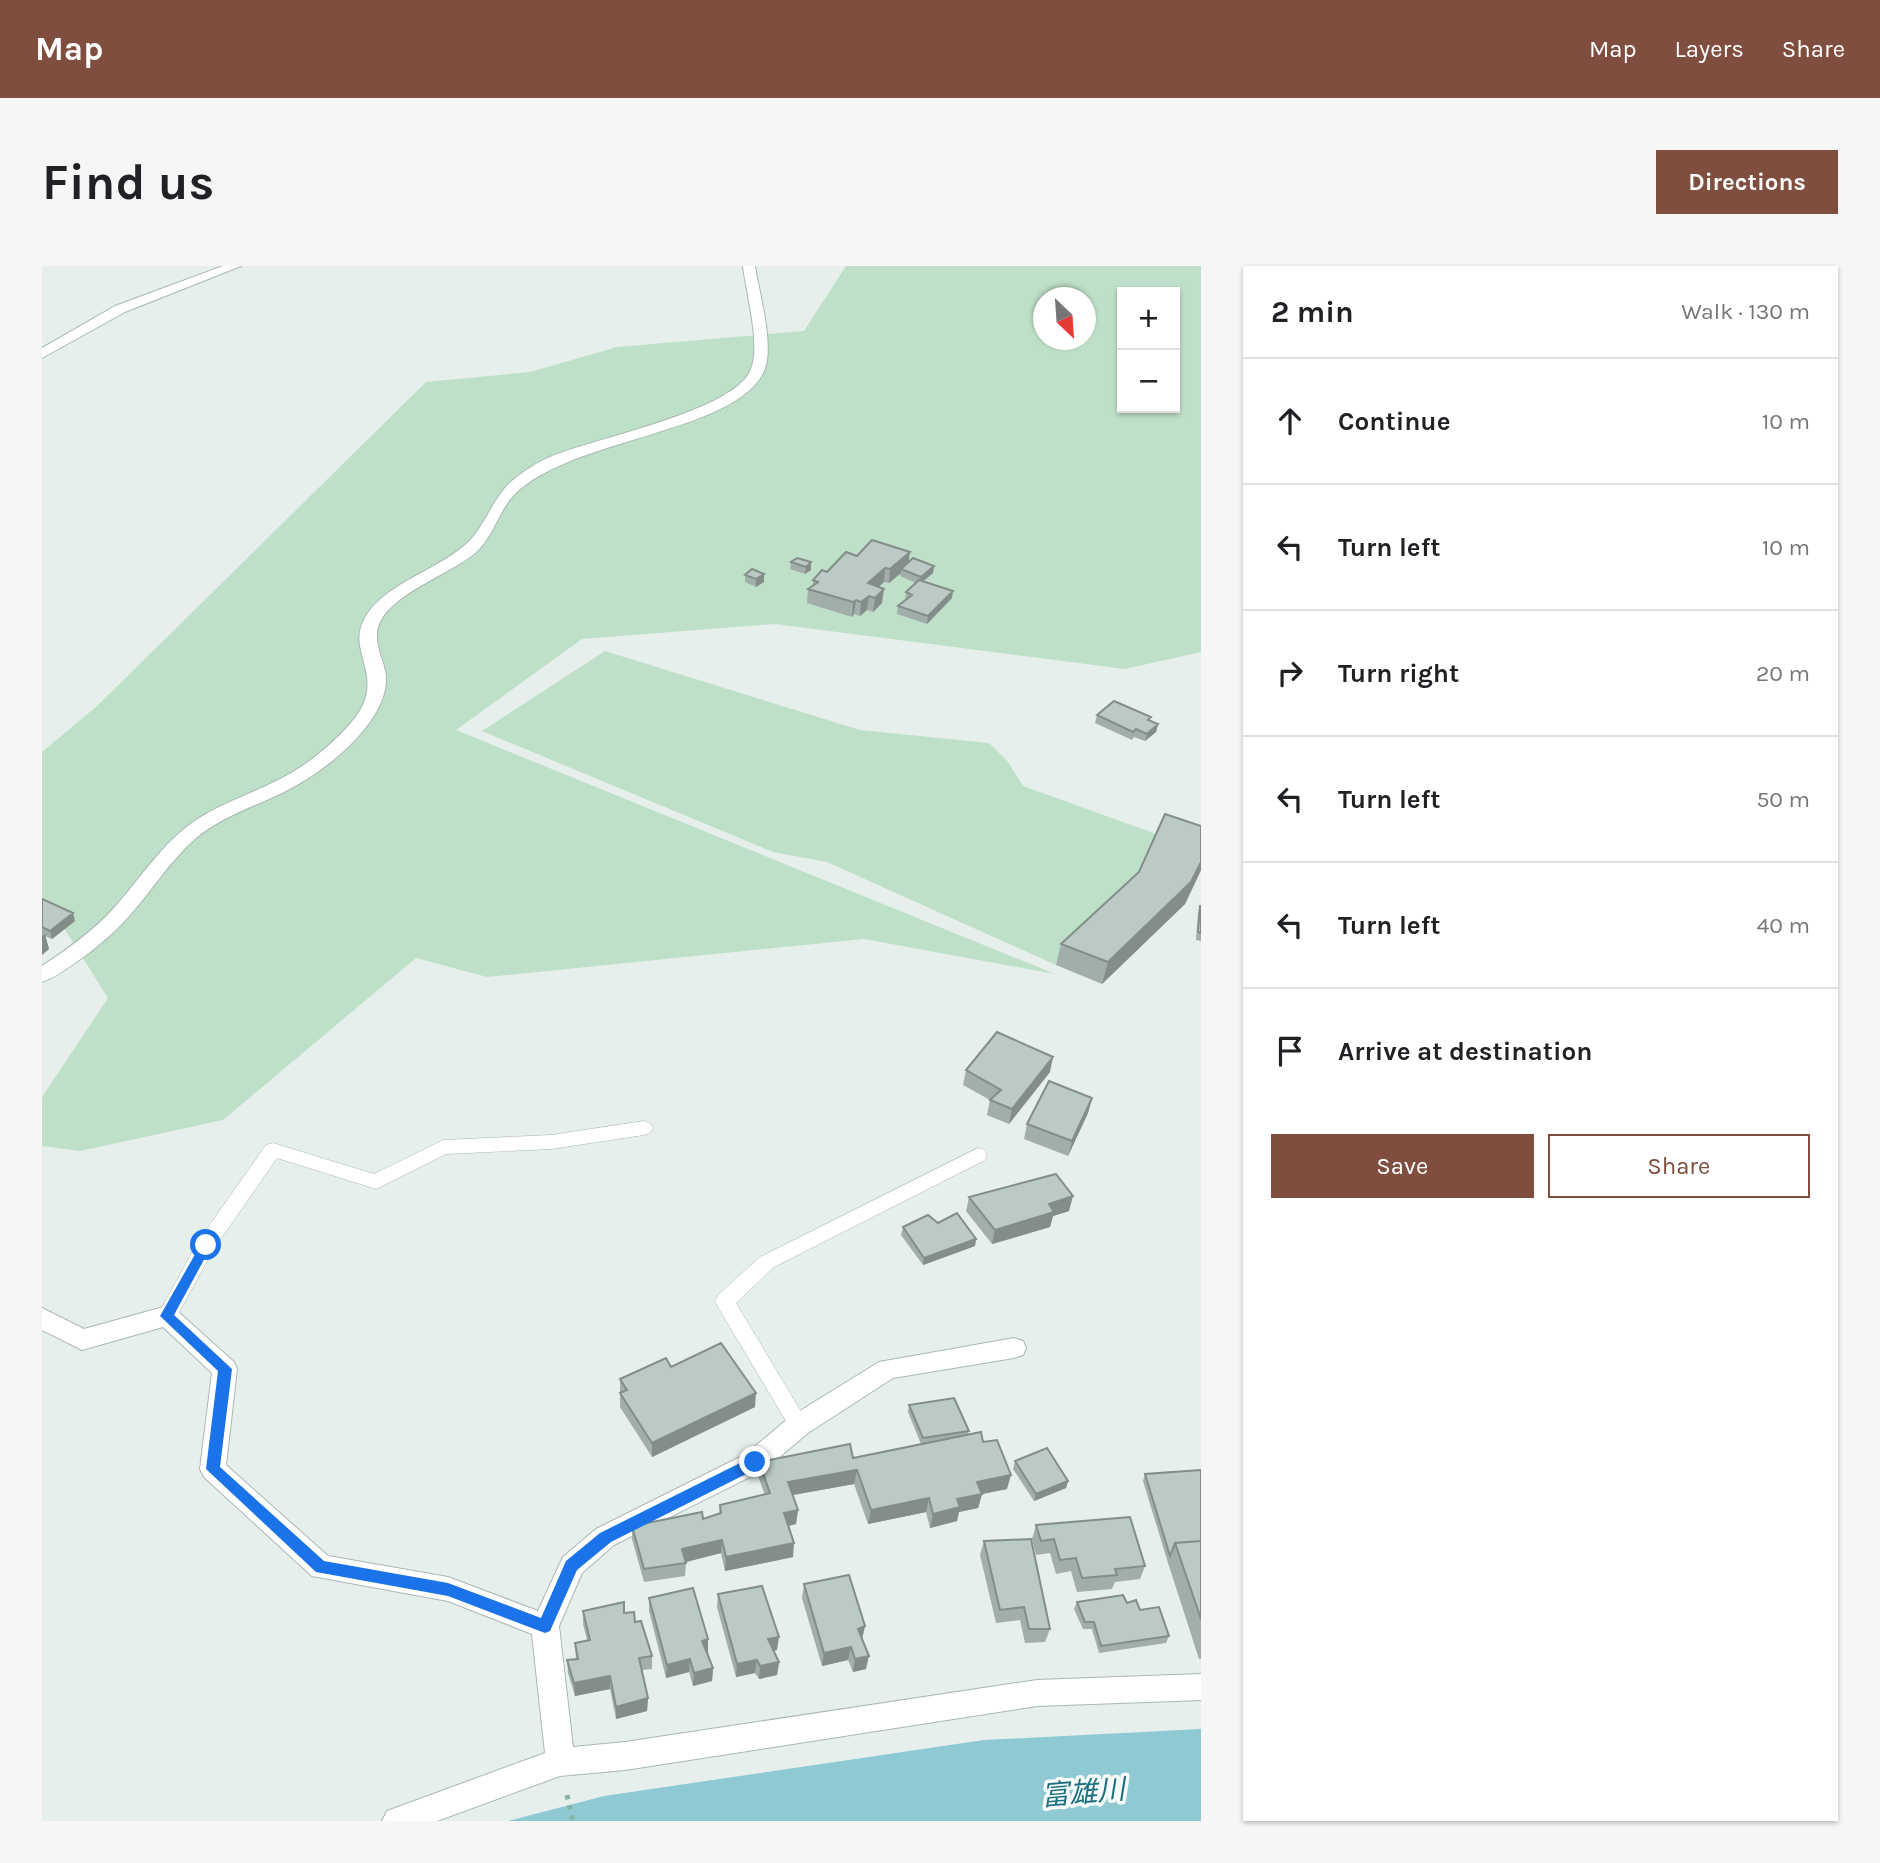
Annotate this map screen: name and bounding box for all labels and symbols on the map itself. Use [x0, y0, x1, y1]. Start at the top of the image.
north arrow [1033, 287, 1096, 350]
route start [190, 1229, 221, 1260]
route end [739, 1446, 770, 1477]
water label: 富雄川 [1040, 1772, 1129, 1813]

